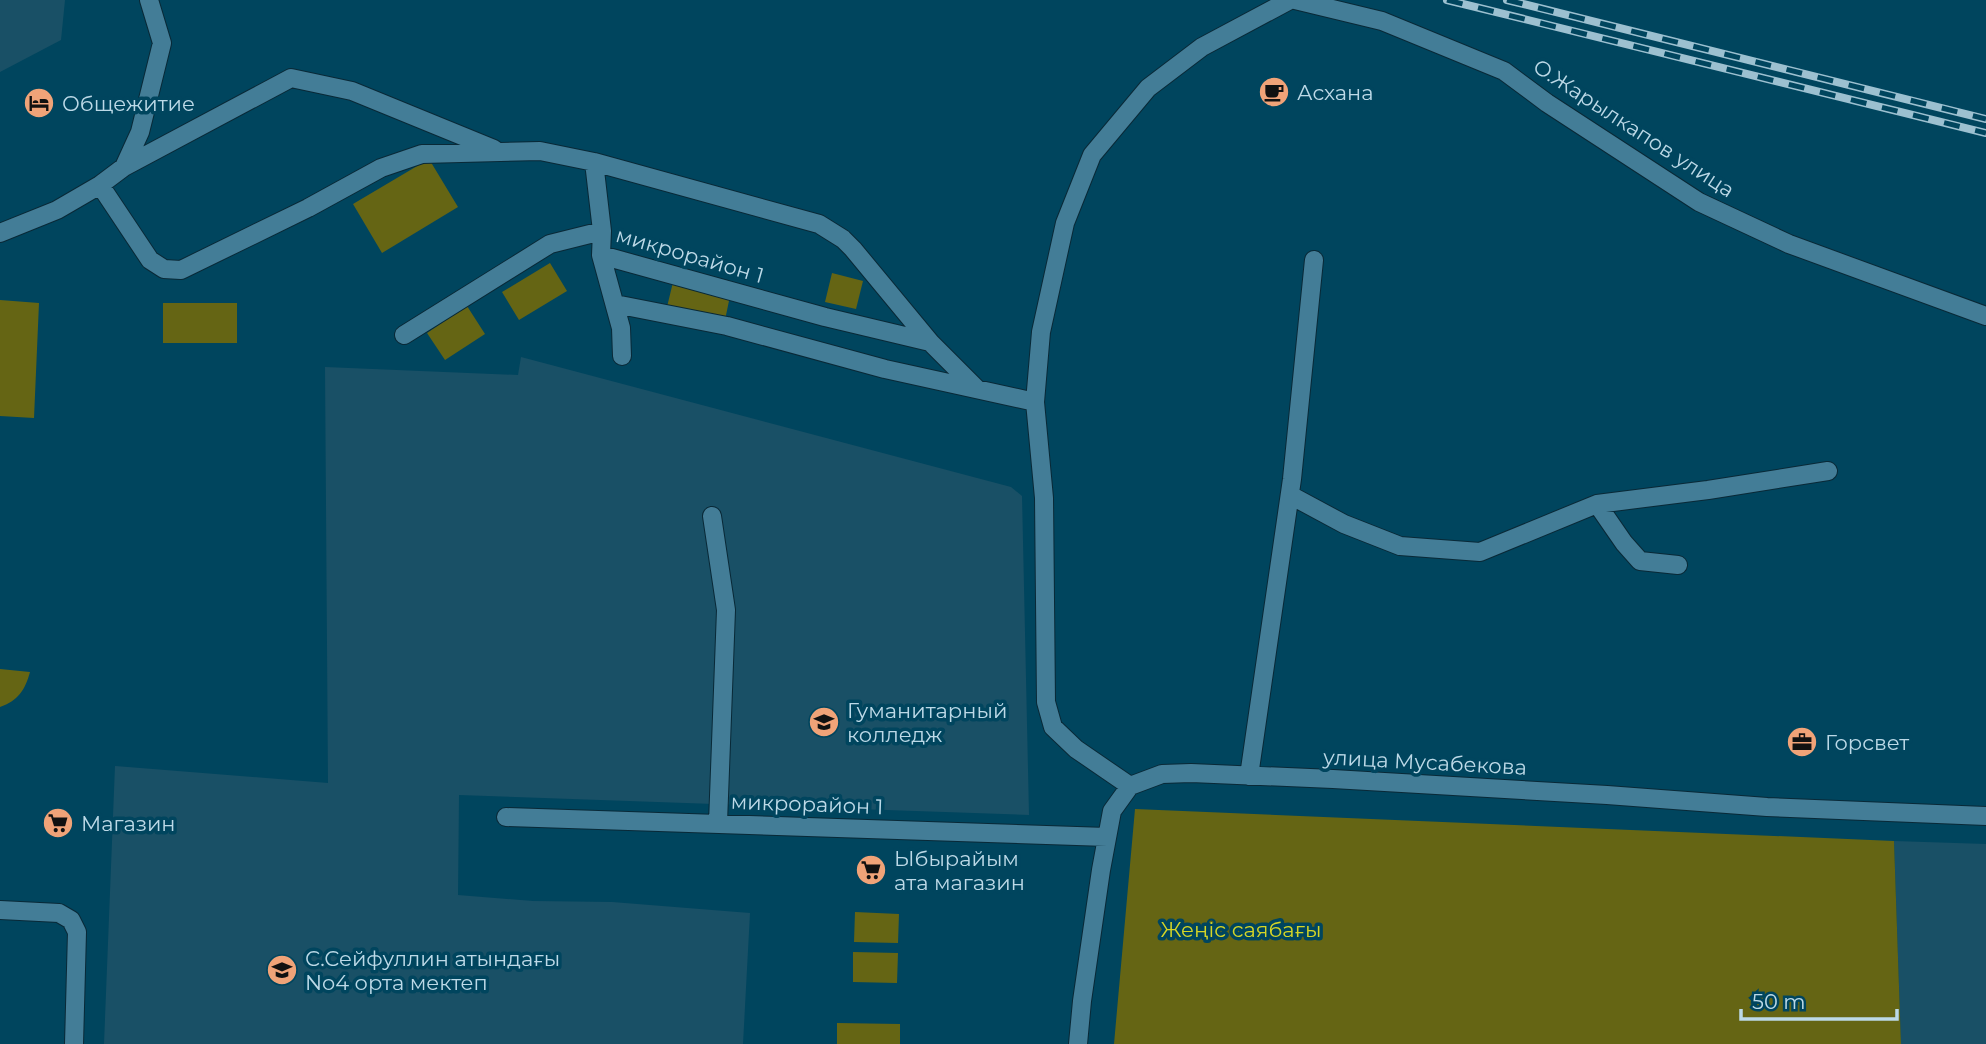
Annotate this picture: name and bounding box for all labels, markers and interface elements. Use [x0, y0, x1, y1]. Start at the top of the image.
street label: О.Жарылкапов улица [1529, 54, 1739, 202]
cafe icon: Асхана [1257, 75, 1291, 109]
place label: Асхана [1297, 80, 1373, 105]
hotel icon: Общежитие [22, 86, 56, 120]
place label: Общежитие [62, 91, 195, 116]
street label: микрорайон 1 [613, 222, 767, 288]
place label: Гуманитарный колледж [847, 698, 1007, 747]
school or university icon: Гуманитарный колледж [807, 705, 841, 739]
office icon: Горсвет [1785, 725, 1819, 759]
place label: Горсвет [1825, 730, 1909, 755]
street label: улица Мусабекова [1322, 744, 1527, 780]
street label: микрорайон 1 [730, 789, 884, 819]
supermarket icon: Магазин [41, 806, 75, 840]
place label: Магазин [81, 811, 176, 836]
place label: Ыбырайым ата магазин [894, 846, 1025, 895]
supermarket icon: Ыбырайым ата магазин [854, 853, 888, 887]
park label: Жеңіс саябағы [1160, 917, 1322, 942]
place label: С.Сейфуллин атындағы No4 орта мектеп [305, 946, 560, 995]
school or university icon: С.Сейфуллин атындағы No4 орта мектеп [265, 953, 299, 987]
scale bar [1741, 978, 1897, 1022]
text: 50 m [1752, 989, 1806, 1014]

